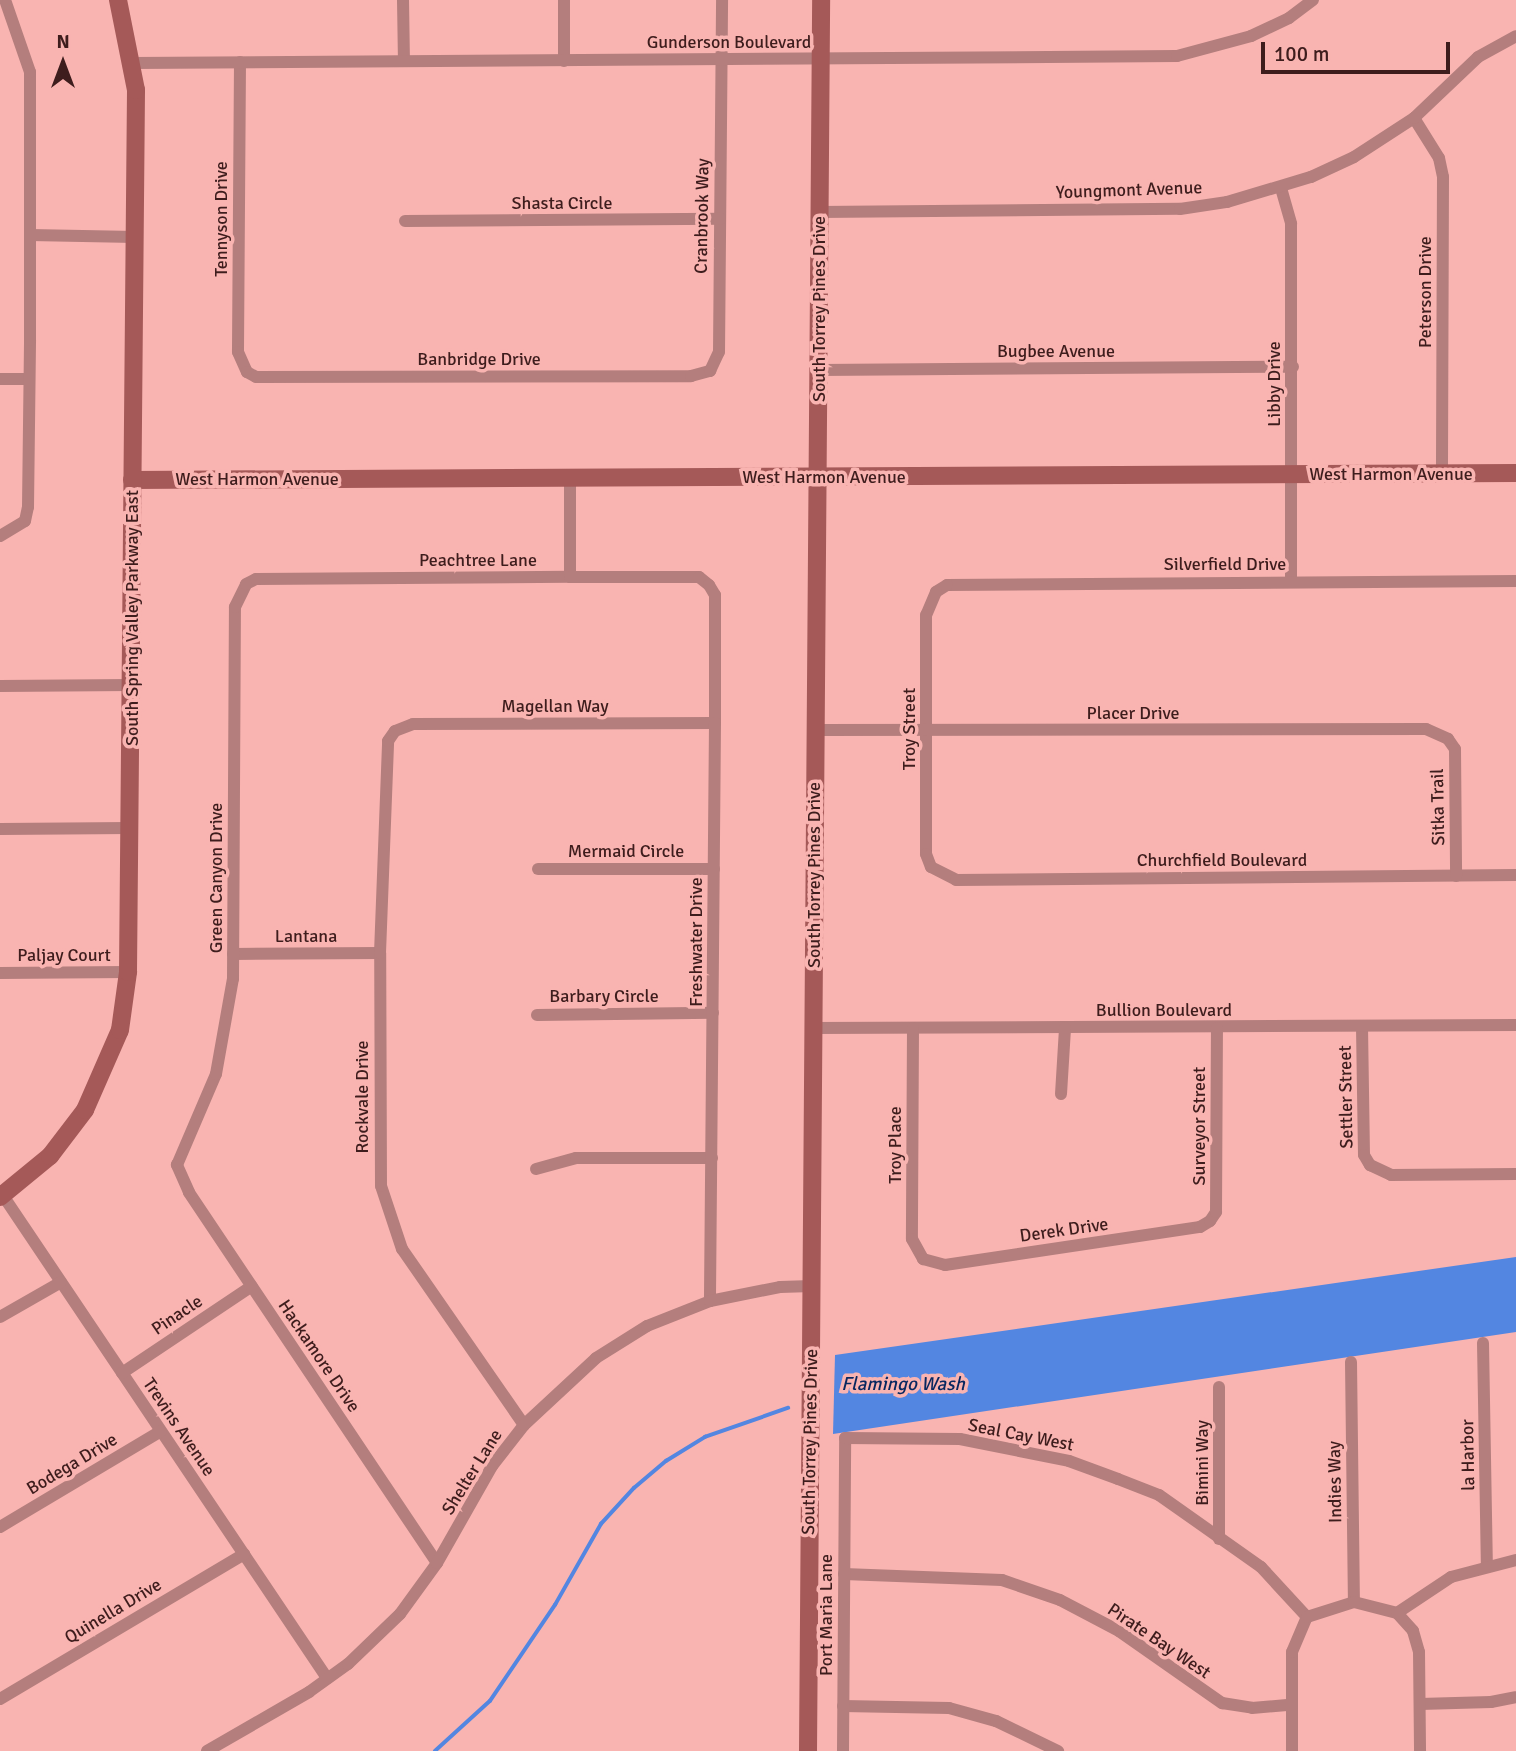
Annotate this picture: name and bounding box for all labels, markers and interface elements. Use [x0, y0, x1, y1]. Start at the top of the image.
north arrow [28, 28, 98, 98]
scale bar [1264, 28, 1453, 72]
text: N [56, 30, 70, 54]
street label: Gunderson Boulevard [647, 31, 811, 53]
text: 100 m [1274, 41, 1329, 67]
street label: Cranbrook Way [690, 158, 714, 274]
street label: Tennyson Drive [210, 161, 232, 277]
street label: Youngmont Avenue [1055, 177, 1203, 203]
street label: Shasta Circle [512, 192, 612, 214]
street label: South Torrey Pines Drive [808, 216, 830, 402]
street label: Peterson Drive [1414, 236, 1436, 348]
street label: Bugbee Avenue [997, 340, 1115, 362]
street label: Libby Drive [1263, 341, 1285, 427]
street label: Banbridge Drive [417, 348, 541, 370]
street label: West Harmon Avenue [1309, 463, 1473, 485]
street label: West Harmon Avenue [742, 466, 906, 488]
street label: West Harmon Avenue [175, 468, 339, 490]
street label: South Spring Valley Parkway East [121, 490, 143, 746]
street label: Peachtree Lane [419, 549, 537, 571]
street label: Silverfield Drive [1164, 553, 1286, 575]
street label: Troy Street [898, 688, 920, 770]
street label: Magellan Way [501, 695, 609, 717]
street label: Placer Drive [1087, 702, 1179, 724]
street label: Sitka Trail [1427, 768, 1449, 846]
street label: South Torrey Pines Drive [803, 782, 825, 968]
street label: Green Canyon Drive [205, 803, 227, 953]
street label: Mermaid Circle [568, 840, 684, 862]
street label: Churchfield Boulevard [1137, 849, 1307, 871]
street label: Freshwater Drive [685, 877, 707, 1007]
street label: Lantana [275, 925, 337, 947]
street label: Paljay Court [17, 944, 111, 966]
street label: Barbary Circle [549, 985, 659, 1007]
street label: Bullion Boulevard [1096, 999, 1232, 1021]
street label: Rockvale Drive [351, 1040, 373, 1154]
street label: Settler Street [1334, 1045, 1358, 1149]
street label: Surveyor Street [1188, 1067, 1210, 1185]
street label: Troy Place [884, 1106, 906, 1184]
street label: Derek Drive [1018, 1213, 1110, 1247]
street label: Pinacle [148, 1290, 206, 1340]
street label: Hackamore Drive [273, 1296, 365, 1416]
street label: South Torrey Pines Drive [798, 1349, 822, 1535]
street label: Trevins Avenue [138, 1374, 220, 1480]
water label: Flamingo Wash [841, 1374, 965, 1396]
street label: Seal Cay West [966, 1414, 1076, 1456]
street label: la Harbor [1457, 1419, 1479, 1491]
street label: Bimini Way [1191, 1420, 1213, 1506]
street label: Shelter Lane [437, 1425, 507, 1519]
street label: Bodega Drive [23, 1429, 121, 1499]
street label: Indies Way [1323, 1441, 1347, 1523]
street label: Port Maria Lane [815, 1554, 837, 1676]
street label: Quinella Drive [61, 1574, 165, 1648]
street label: Pirate Bay West [1103, 1599, 1215, 1683]

